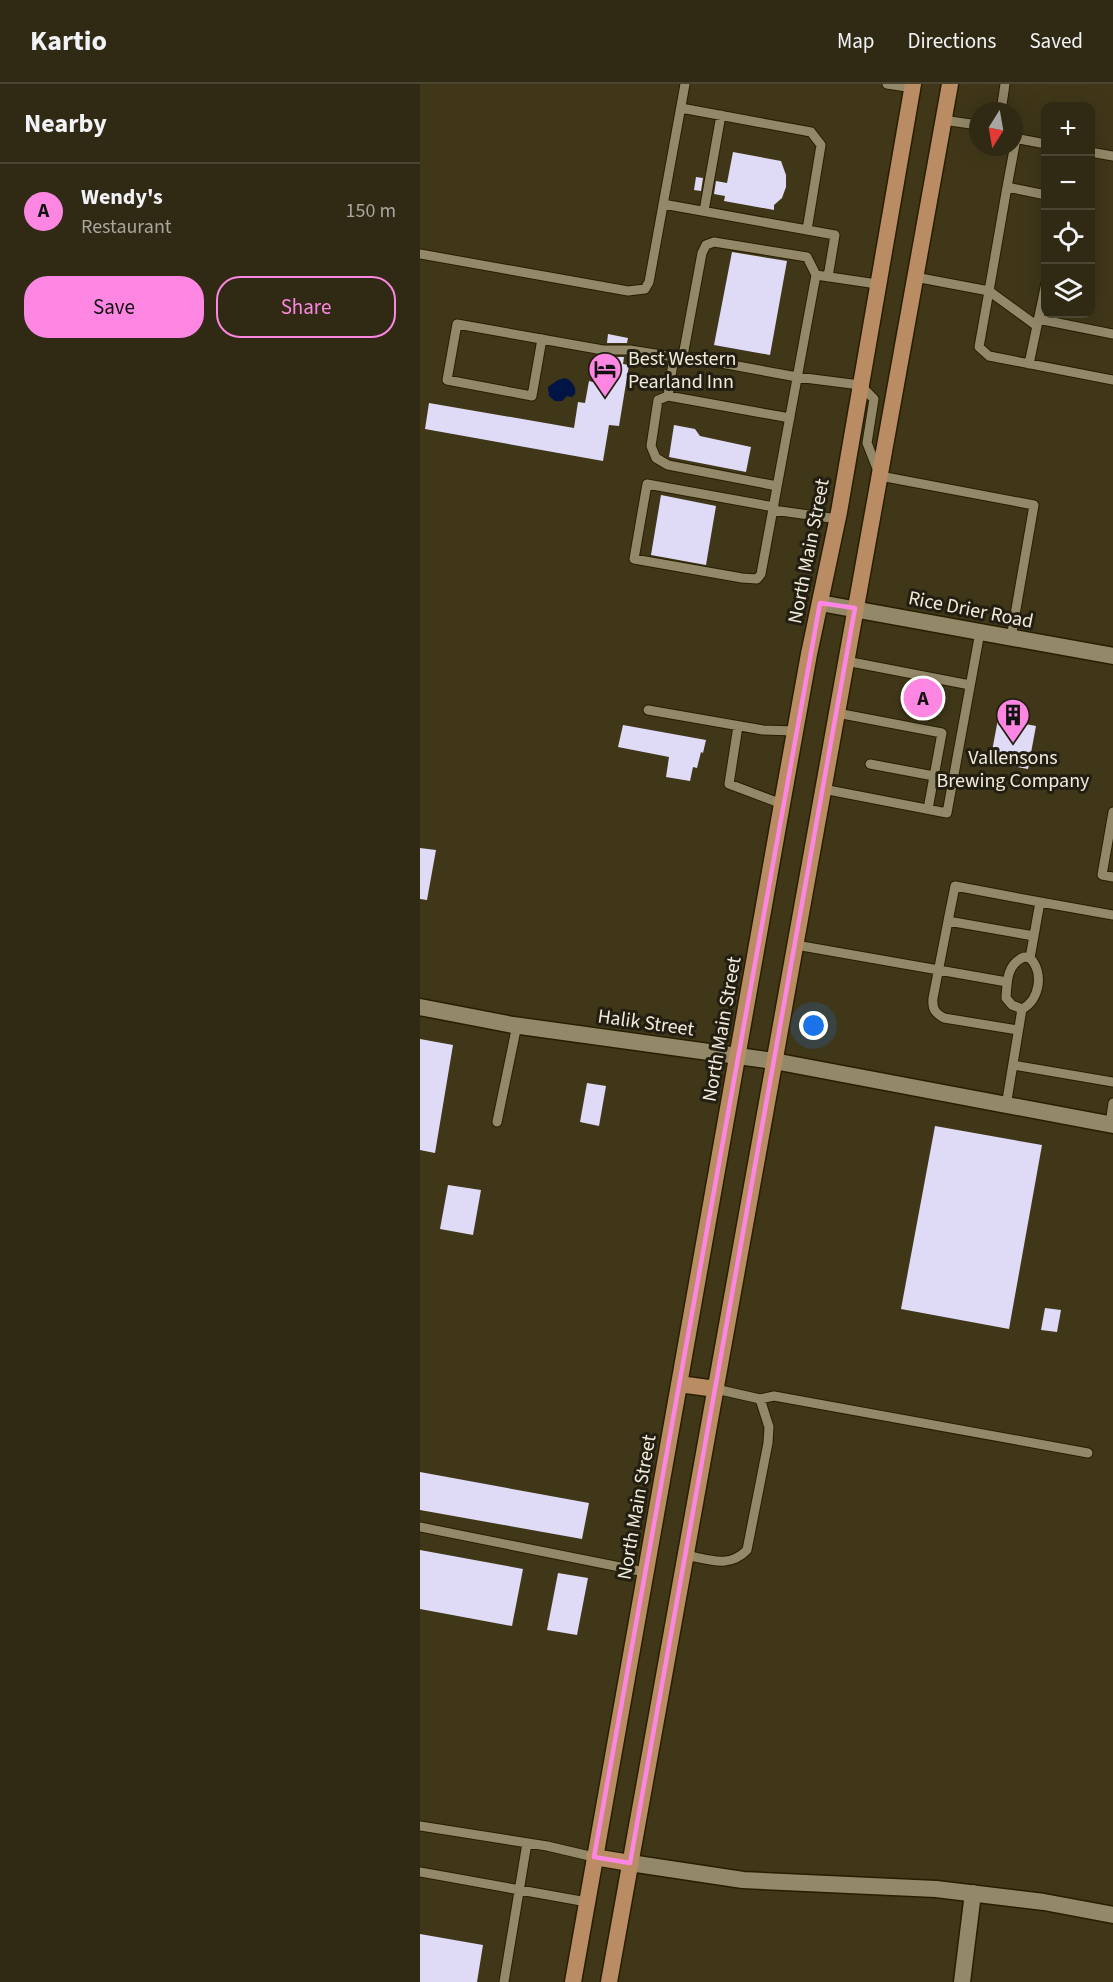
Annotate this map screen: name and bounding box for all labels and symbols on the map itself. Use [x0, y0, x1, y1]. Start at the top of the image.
north arrow [969, 102, 1023, 156]
place label: Best Western Pearland Inn [628, 345, 736, 396]
hotel icon: Best Western Pearland Inn [587, 351, 623, 398]
street label: North Main Street [781, 476, 837, 626]
street label: Rice Drier Road [906, 584, 1036, 636]
pin: A [904, 676, 942, 720]
building icon: Vallensons Brewing Company [995, 697, 1031, 744]
place label: Vallensons Brewing Company [937, 744, 1090, 795]
street label: North Main Street [695, 954, 749, 1104]
street label: Halik Street [596, 1002, 696, 1044]
your location [799, 1011, 828, 1040]
street label: North Main Street [610, 1432, 664, 1582]

